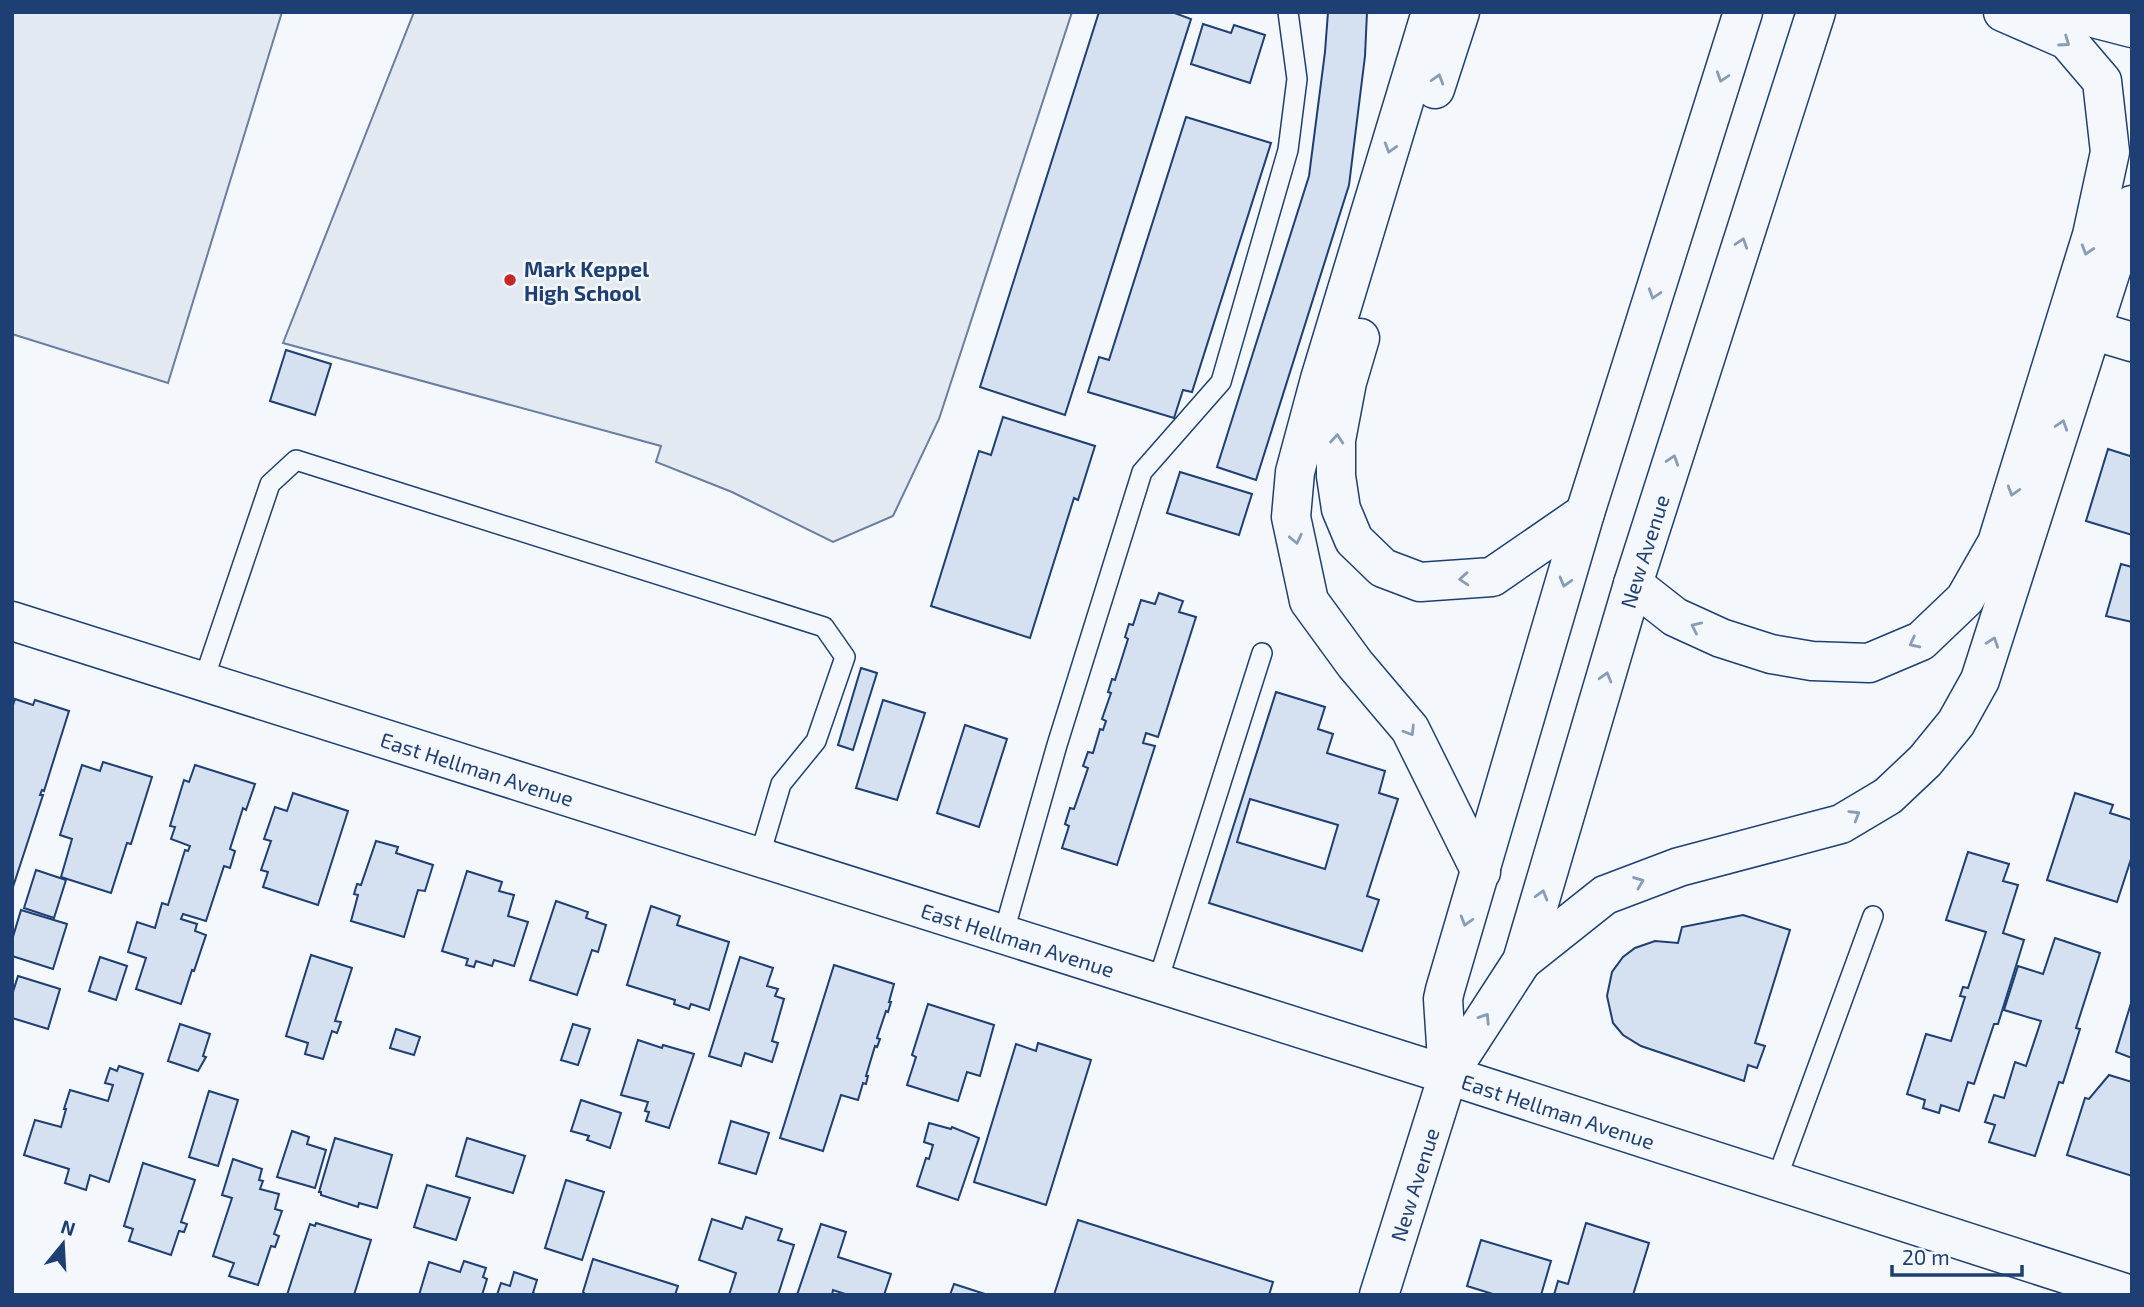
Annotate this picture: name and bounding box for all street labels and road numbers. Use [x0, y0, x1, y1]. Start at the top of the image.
street label: New Avenue [1614, 491, 1673, 611]
street label: East Hellman Avenue [378, 726, 577, 810]
street label: East Hellman Avenue [918, 897, 1118, 981]
street label: East Hellman Avenue [1459, 1068, 1658, 1153]
street label: New Avenue [1384, 1124, 1443, 1244]

